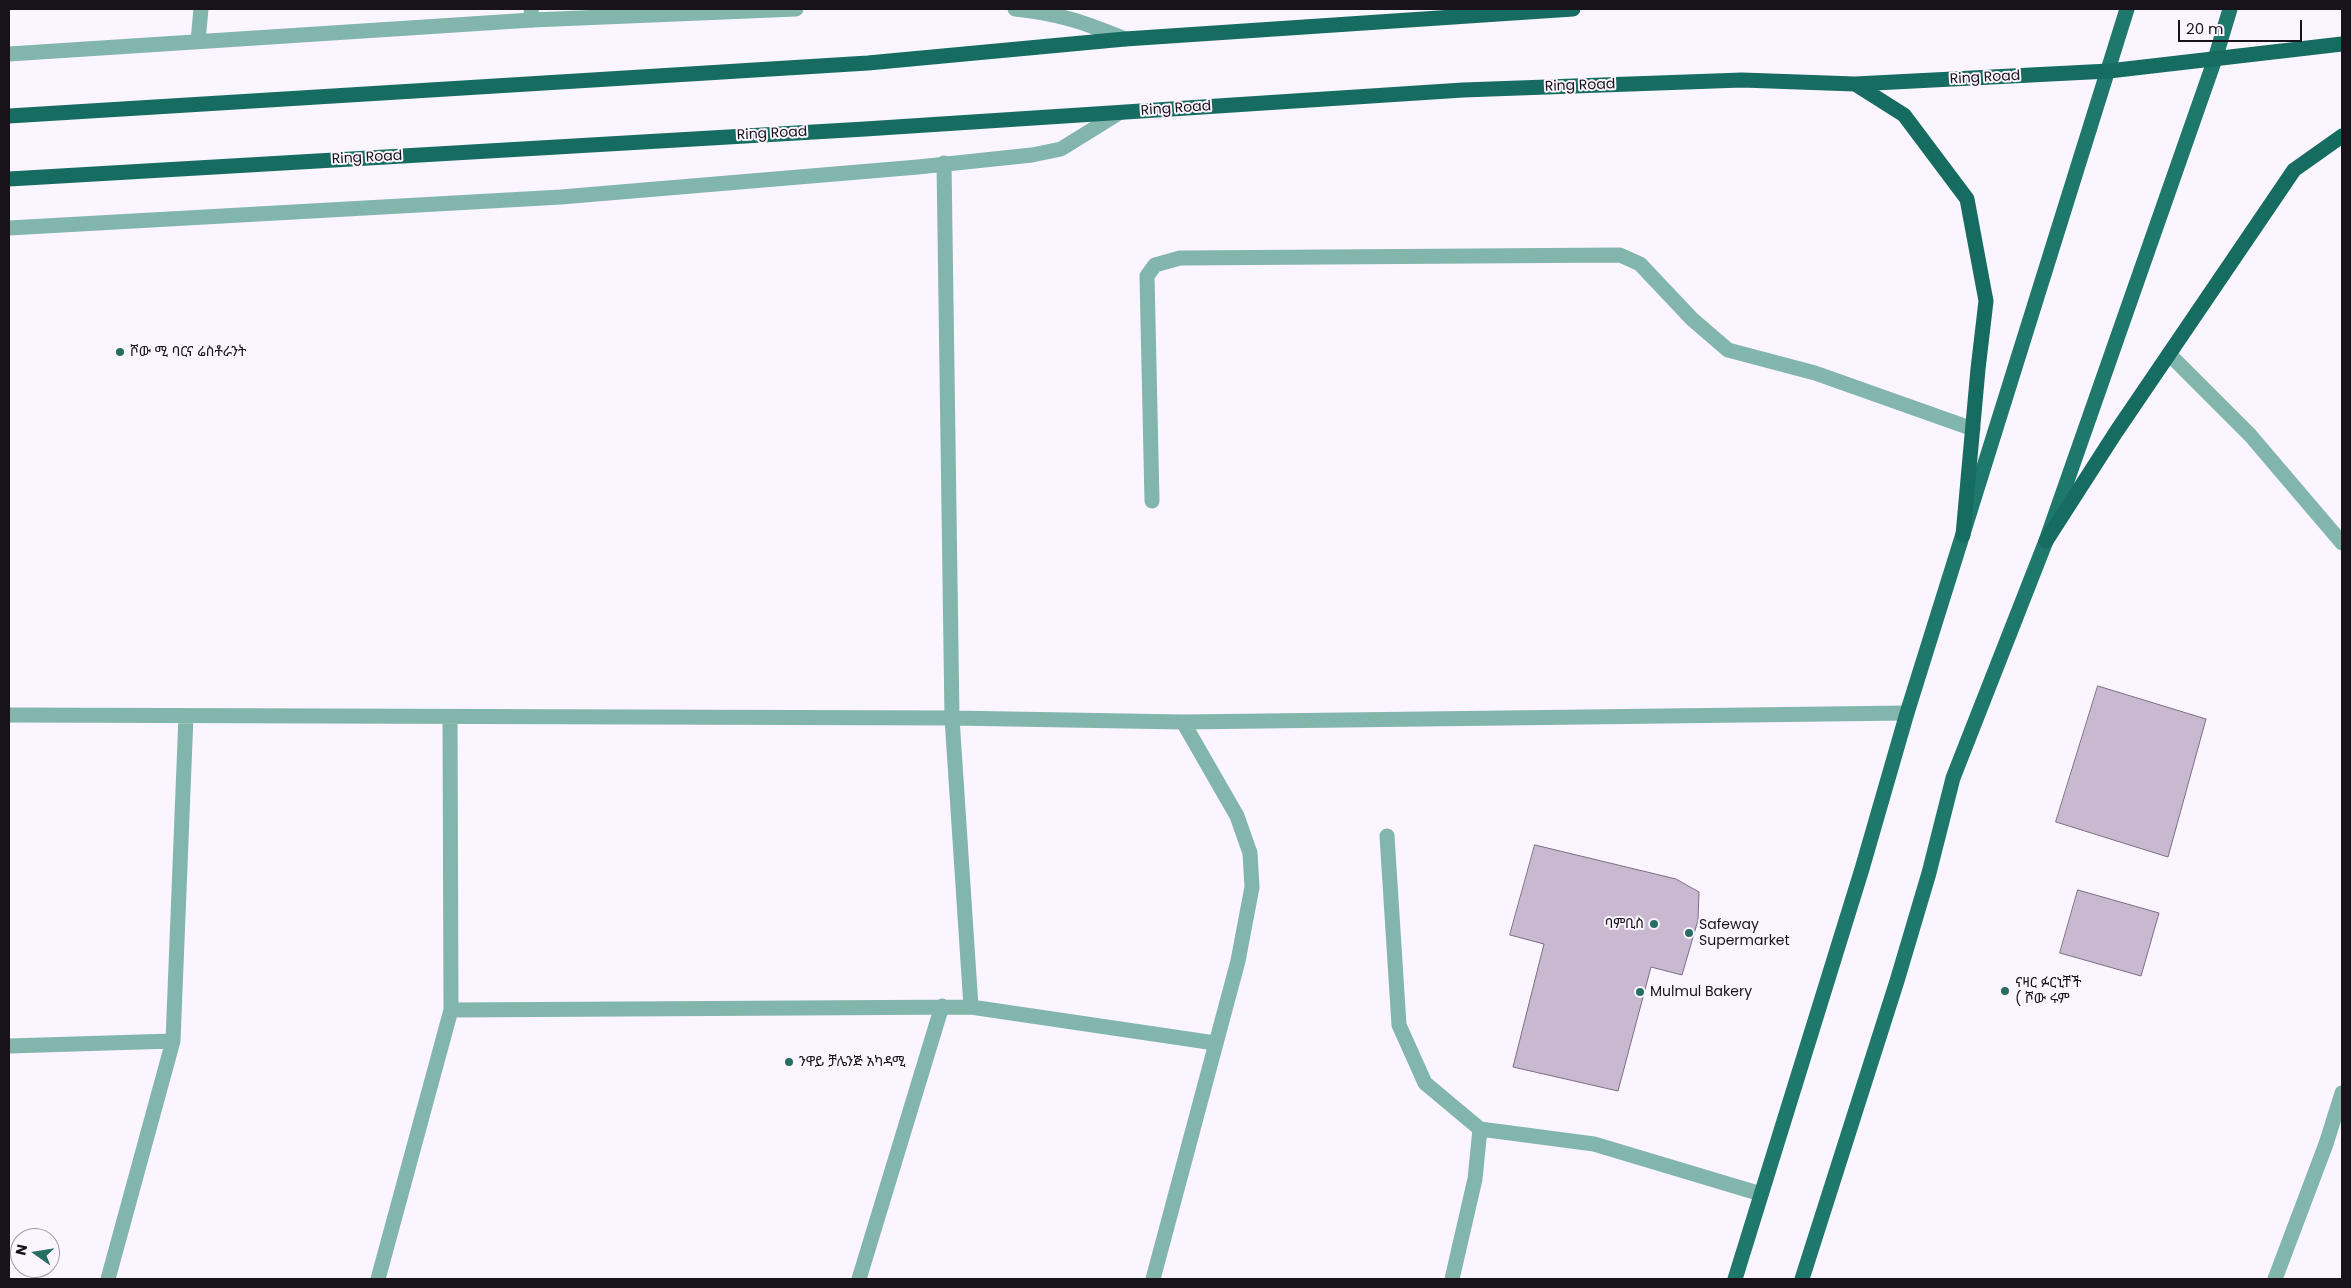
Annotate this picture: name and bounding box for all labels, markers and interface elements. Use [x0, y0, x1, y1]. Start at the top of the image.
scale bar [2181, 10, 2305, 42]
text: 20 m [2186, 18, 2224, 39]
street label: Ring Road [1949, 68, 2021, 88]
street label: Ring Road [1544, 76, 1616, 96]
street label: Ring Road [1140, 98, 1212, 120]
street label: Ring Road [736, 124, 808, 144]
street label: Ring Road [331, 148, 403, 168]
place label: ሾው ሚ ባርና ሬስቶራንት [130, 344, 246, 360]
marker: ሾው ሚ ባርና ሬስቶራንት [114, 346, 126, 358]
place label: ባምቢስ [1605, 916, 1644, 932]
place label: Safeway Supermarket [1699, 917, 1790, 950]
marker: ባምቢስ [1648, 918, 1660, 930]
marker: Safeway Supermarket [1683, 927, 1695, 939]
place label: ናዛር ፉርኒቸች ( ሾው ሩም [2015, 975, 2081, 1008]
place label: Mulmul Bakery [1650, 984, 1752, 1000]
marker: ናዛር ፉርኒቸች ( ሾው ሩም [1999, 985, 2011, 997]
marker: Mulmul Bakery [1634, 986, 1646, 998]
place label: ንዋይ ቻሌንጅ አካዳሚ [799, 1054, 905, 1070]
marker: ንዋይ ቻሌንጅ አካዳሚ [783, 1056, 795, 1068]
north arrow [10, 1228, 60, 1278]
text: N [10, 1242, 32, 1257]

